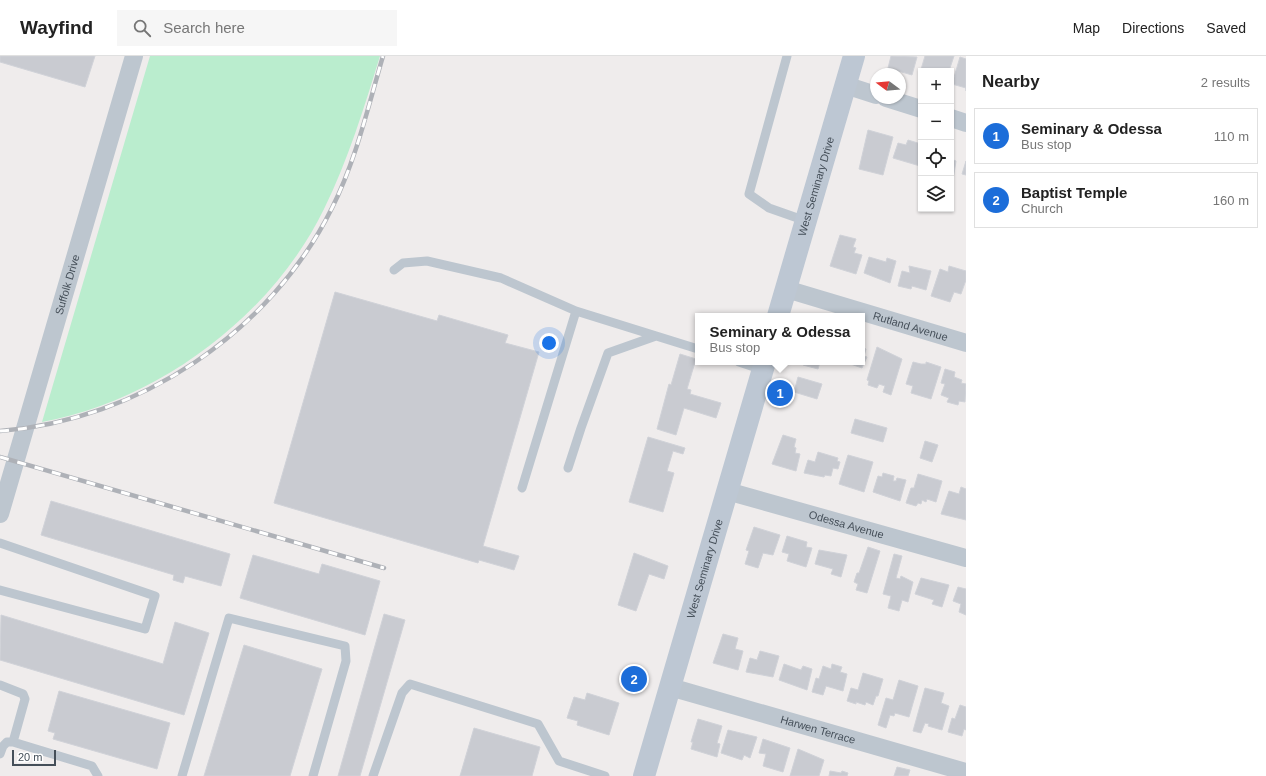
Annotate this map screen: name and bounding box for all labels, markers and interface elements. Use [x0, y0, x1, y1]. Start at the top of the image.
search box [117, 10, 397, 46]
text: Wayfind [20, 17, 93, 38]
icon: search [131, 17, 153, 39]
text: Search here [163, 19, 245, 36]
text: Map [1073, 20, 1100, 36]
text: Directions [1122, 20, 1184, 36]
text: Saved [1206, 20, 1246, 36]
north arrow [870, 68, 906, 104]
map controls [918, 68, 954, 212]
button: + [918, 68, 954, 104]
text: Nearby [982, 72, 1040, 91]
text: 2 results [1201, 75, 1250, 90]
button: − [918, 104, 954, 140]
text: Seminary & Odessa [1021, 120, 1162, 137]
text: 1 [992, 129, 1000, 144]
text: 110 m [1214, 129, 1249, 144]
street label: West Seminary Drive [796, 135, 836, 238]
text: Bus stop [1021, 137, 1072, 152]
button: locate [918, 140, 954, 176]
button: layers [918, 176, 954, 212]
text: Baptist Temple [1021, 184, 1127, 201]
text: 2 [992, 193, 1000, 208]
text: 160 m [1213, 193, 1249, 208]
text: Church [1021, 201, 1063, 216]
street label: Suffolk Drive [53, 253, 82, 316]
street label: Rutland Avenue [872, 309, 949, 343]
popup [695, 313, 865, 365]
text: Seminary & Odessa [710, 323, 850, 340]
your location [539, 333, 559, 353]
text: Bus stop [710, 340, 760, 355]
pin: 1 [767, 378, 793, 408]
street label: Odessa Avenue [807, 508, 885, 541]
street label: West Seminary Drive [684, 517, 725, 620]
pin: 2 [621, 664, 647, 694]
street label: Harwen Terrace [779, 713, 857, 746]
scale bar [12, 748, 56, 767]
text: 20 m [18, 751, 42, 763]

